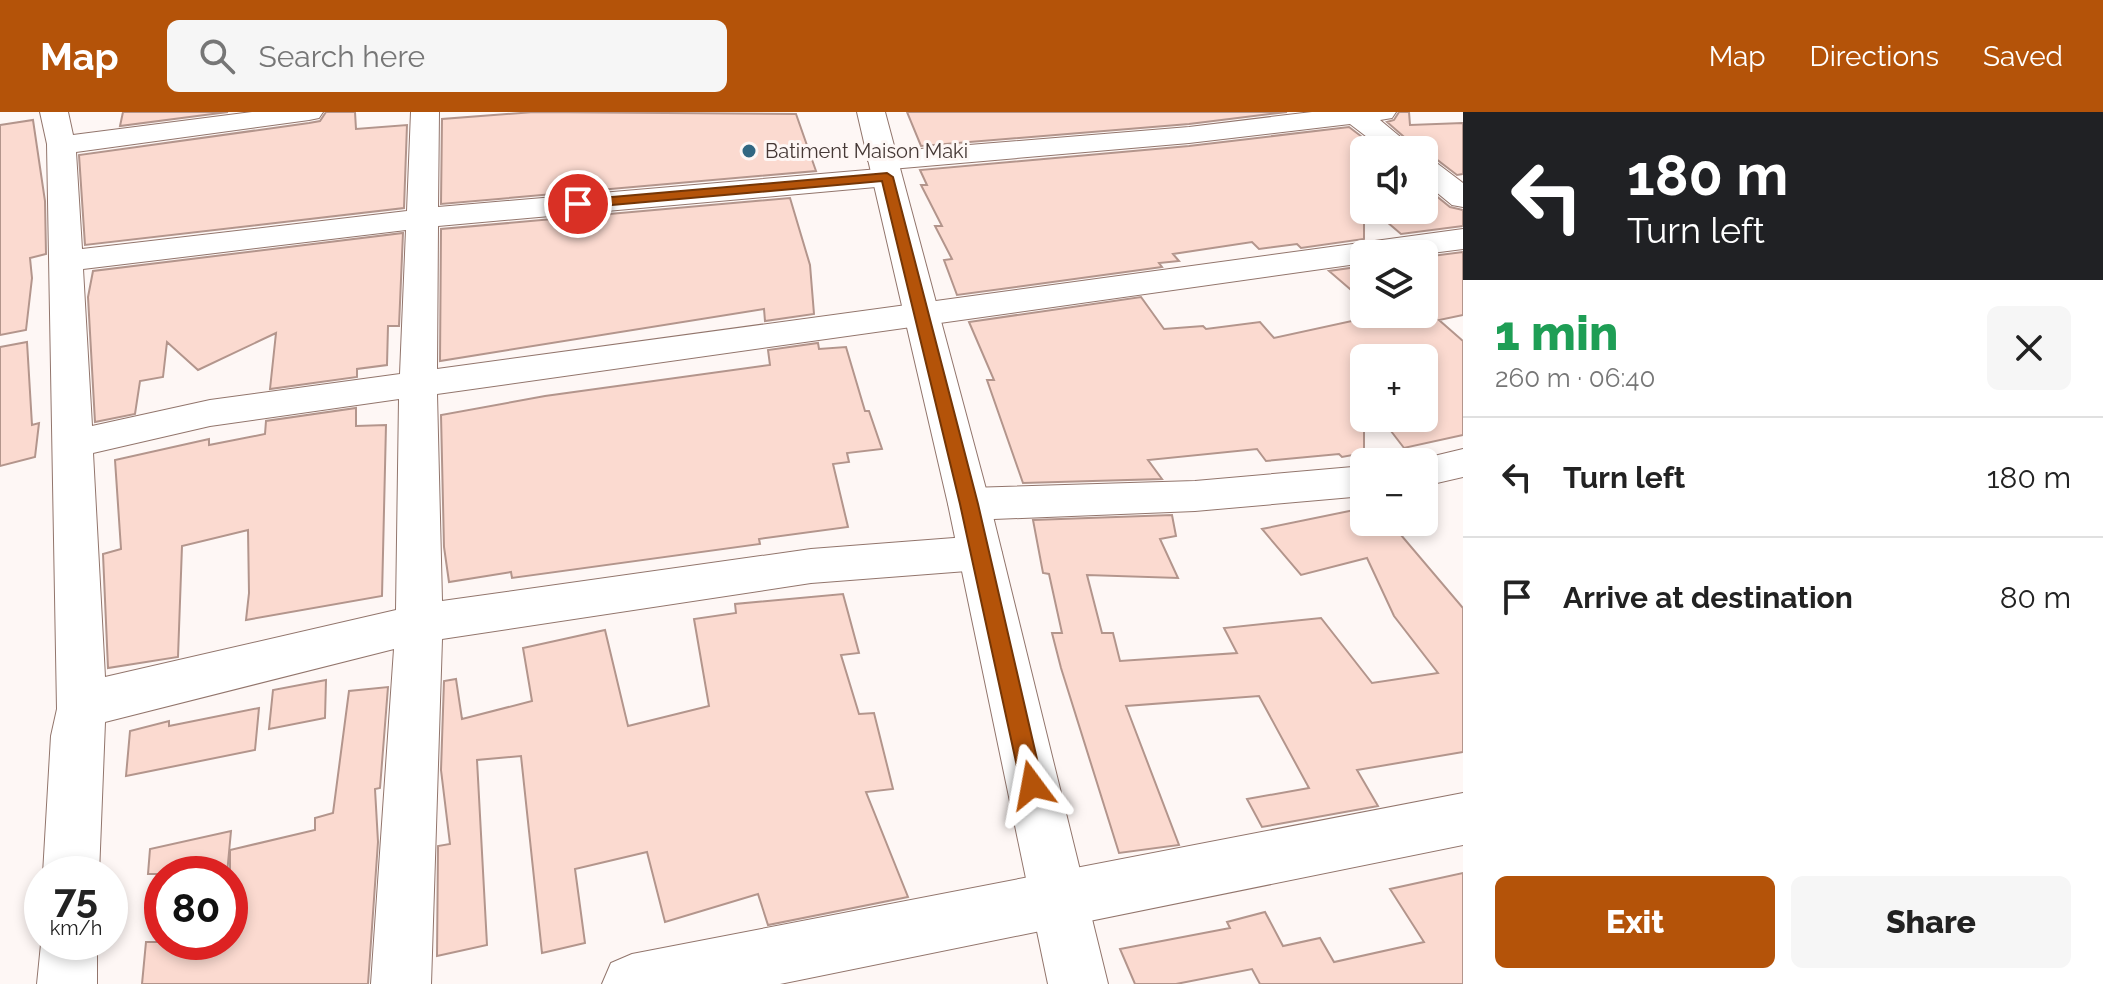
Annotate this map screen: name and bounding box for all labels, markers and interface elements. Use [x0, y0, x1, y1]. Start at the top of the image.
search box [167, 20, 727, 92]
text: Map [40, 34, 119, 79]
icon: search [195, 34, 239, 78]
text: Search here [259, 39, 425, 74]
text: Map [1709, 40, 1766, 73]
text: Directions [1810, 40, 1939, 73]
text: Saved [1983, 40, 2063, 73]
map controls [1350, 136, 1438, 536]
button: sound [1350, 136, 1438, 224]
place label: Batiment Maison Maki [765, 139, 968, 163]
marker: Batiment Maison Maki [740, 142, 758, 160]
text: 180 m [1627, 142, 1788, 208]
icon: left [1495, 144, 1599, 248]
pin [544, 170, 612, 238]
icon: arrive [556, 182, 600, 226]
text: Turn left [1627, 209, 1765, 251]
button: layers [1350, 240, 1438, 328]
text: 1 min [1495, 305, 1618, 361]
button: close [1987, 306, 2071, 390]
button: + [1350, 344, 1438, 432]
text: 260 m · 06:40 [1495, 363, 1655, 393]
button: − [1350, 448, 1438, 536]
icon: left [1495, 455, 1539, 499]
text: Turn left [1563, 460, 1685, 495]
text: 180 m [1987, 460, 2071, 495]
icon: arrive [1495, 575, 1539, 619]
text: Arrive at destination [1563, 580, 1853, 615]
text: 80 m [2000, 580, 2071, 615]
position arrow [990, 743, 1074, 827]
speed limit sign: 80 [144, 856, 248, 960]
text: 75 [54, 874, 98, 921]
button: Exit [1495, 876, 1775, 968]
button: Share [1791, 876, 2071, 968]
text: km/h [50, 916, 102, 940]

